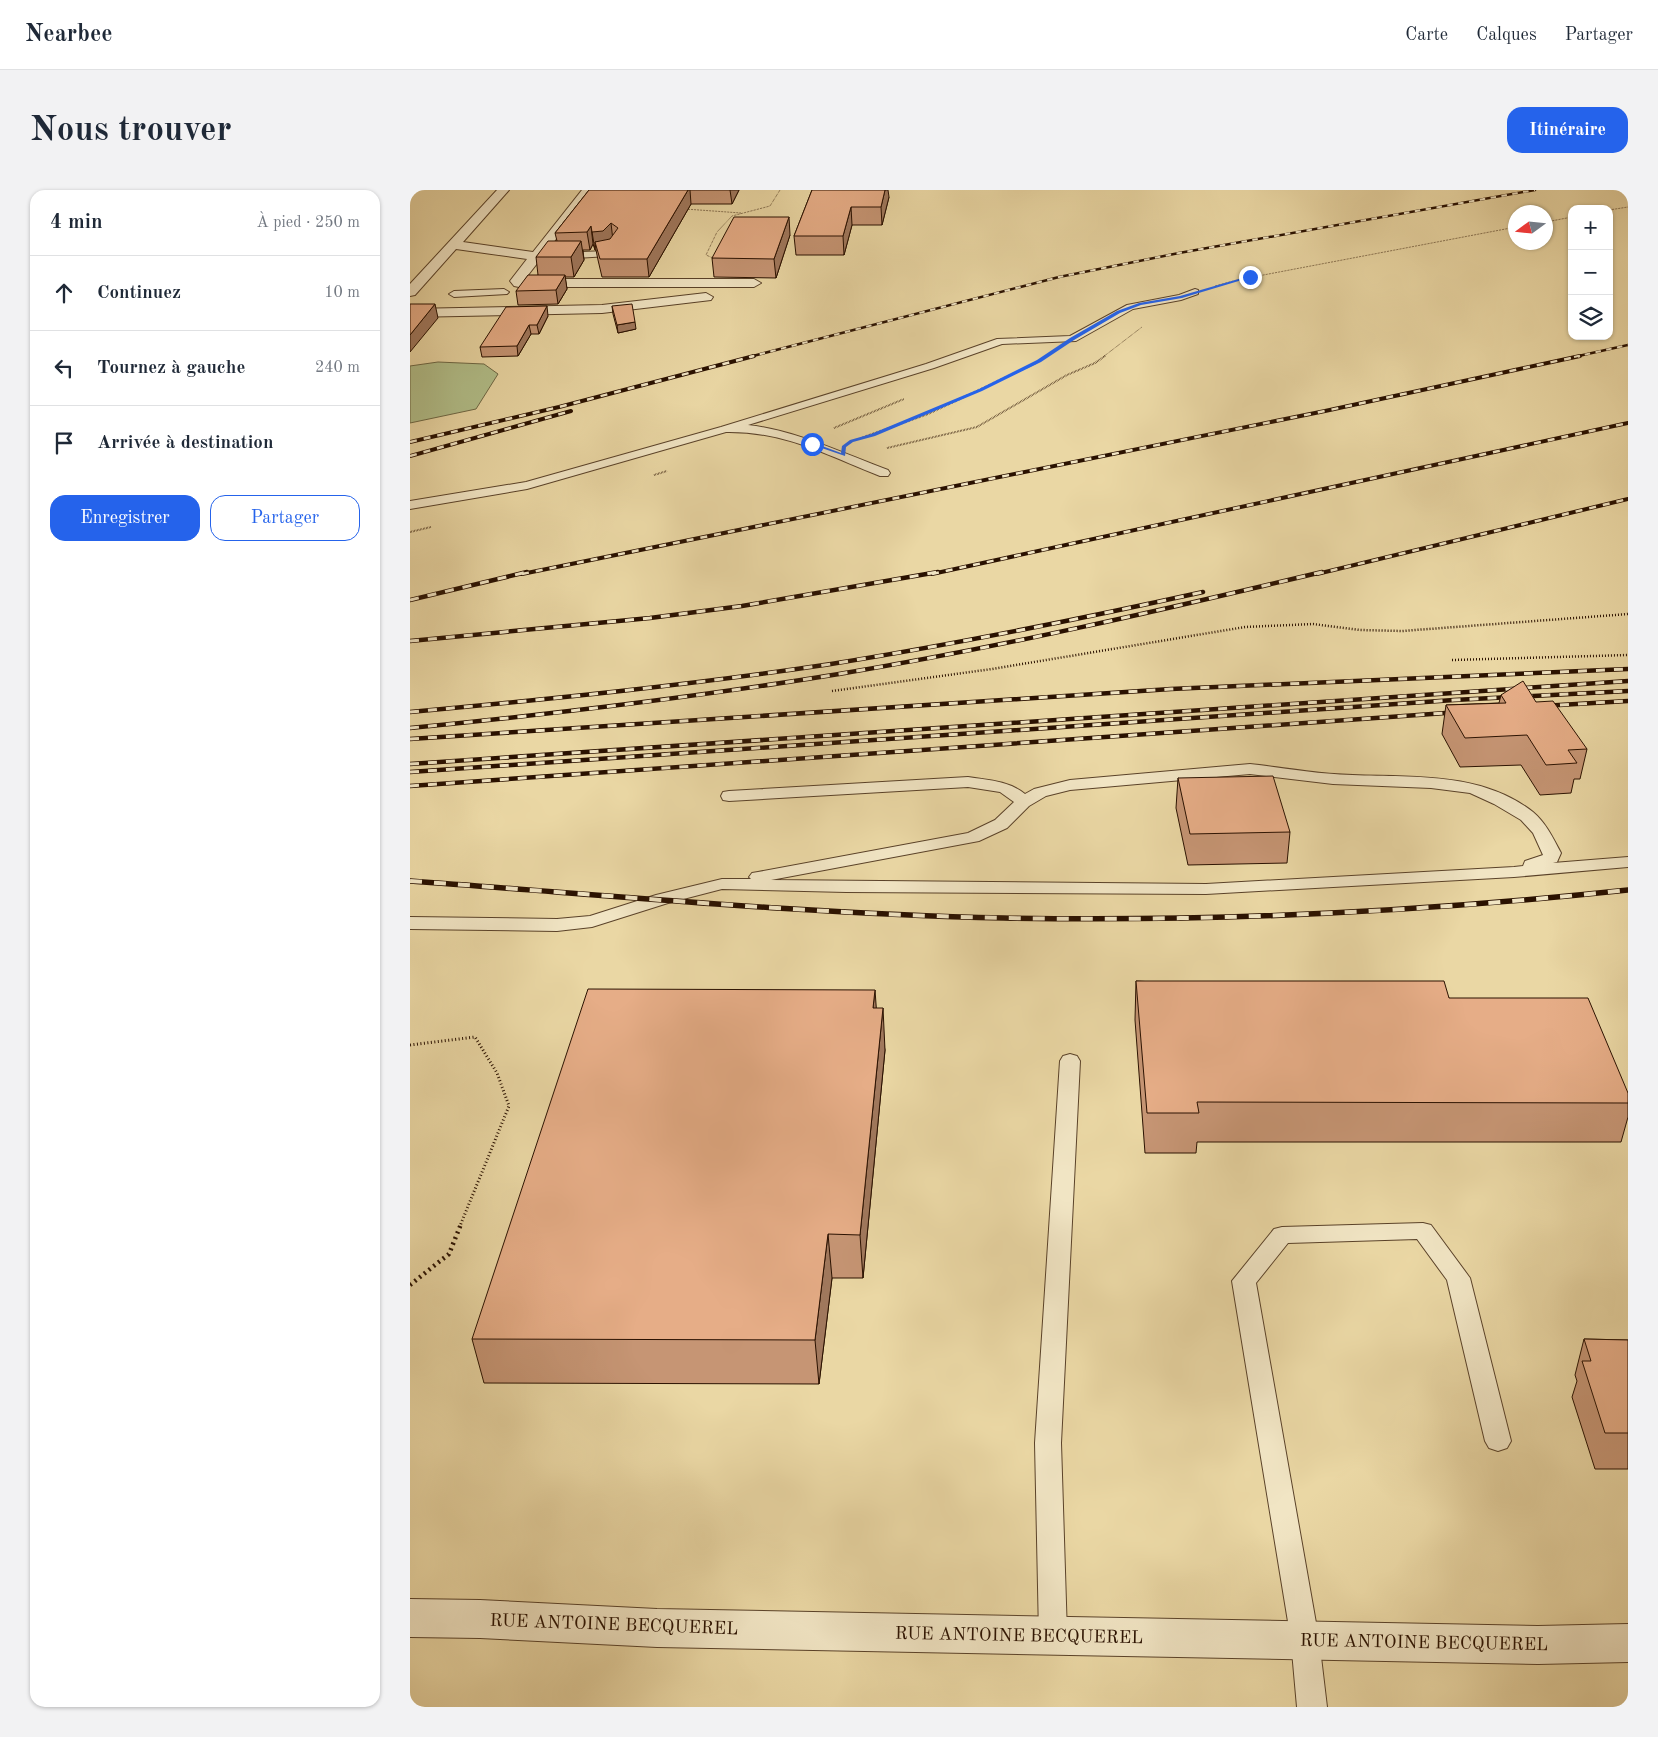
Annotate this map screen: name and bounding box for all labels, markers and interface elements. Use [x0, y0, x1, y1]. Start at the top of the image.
text: Nearbee [25, 23, 113, 47]
text: Carte [1405, 26, 1448, 44]
text: Calques [1476, 26, 1537, 44]
text: Partager [1565, 26, 1633, 44]
button: Itinéraire [1507, 107, 1628, 153]
text: Nous trouver [30, 113, 232, 148]
north arrow [1508, 205, 1553, 250]
map controls [1568, 205, 1613, 340]
button: + [1568, 205, 1613, 250]
text: 4 min [50, 212, 103, 233]
text: À pied · 250 m [257, 215, 360, 231]
button: − [1568, 250, 1613, 295]
route end [1239, 266, 1262, 289]
icon: ahead [50, 279, 78, 307]
text: Continuez [97, 284, 181, 303]
text: 10 m [324, 285, 360, 301]
button: layers [1568, 295, 1613, 340]
icon: left [50, 354, 78, 382]
text: Tournez à gauche [97, 359, 245, 378]
text: 240 m [315, 360, 360, 376]
icon: arrive [50, 429, 78, 457]
route start [801, 433, 824, 456]
text: Arrivée à destination [97, 434, 273, 453]
button: Enregistrer [50, 495, 200, 541]
button: Partager [210, 495, 360, 541]
street label: RUE ANTOINE BECQUEREL [489, 1612, 738, 1638]
street label: RUE ANTOINE BECQUEREL [895, 1625, 1143, 1647]
street label: RUE ANTOINE BECQUEREL [1300, 1632, 1548, 1654]

